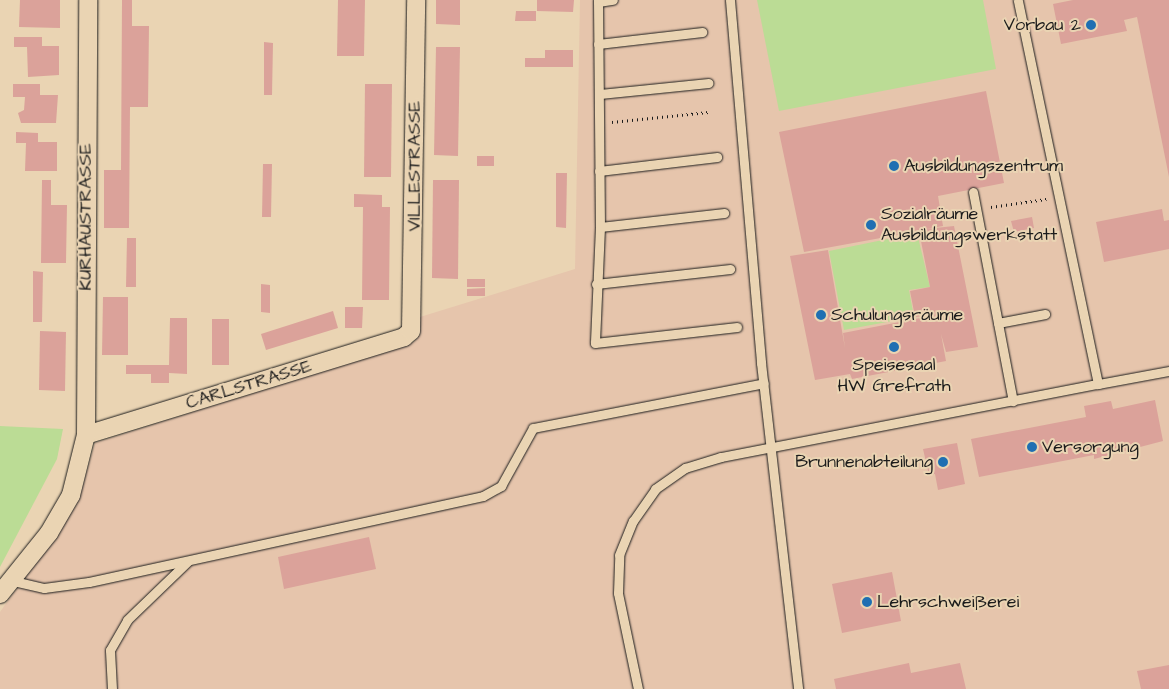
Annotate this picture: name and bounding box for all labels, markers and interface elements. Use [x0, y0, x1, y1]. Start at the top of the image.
place label: Vorbau 2 [1004, 14, 1081, 36]
marker: Vorbau 2 [1085, 19, 1097, 31]
street label: VILLESTRASSE [404, 101, 426, 231]
street label: KURHAUSTRASSE [75, 143, 97, 291]
place label: Ausbildungszentrum [904, 155, 1063, 177]
marker: Ausbildungszentrum [888, 160, 900, 172]
place label: Sozialräume Ausbildungswerkstatt [881, 204, 1057, 246]
marker: Sozialräume Ausbildungswerkstatt [865, 219, 877, 231]
place label: Schulungsräume [831, 304, 963, 326]
marker: Schulungsräume [815, 309, 827, 321]
marker: Speisesaal HW Grefrath [888, 341, 900, 353]
place label: Speisesaal HW Grefrath [837, 355, 951, 398]
street label: CARLSTRASSE [183, 356, 315, 414]
place label: Versorgung [1042, 436, 1139, 458]
marker: Versorgung [1026, 441, 1038, 453]
place label: Brunnenabteilung [795, 451, 933, 473]
marker: Brunnenabteilung [937, 456, 949, 468]
place label: Lehrschweißerei [877, 591, 1019, 613]
marker: Lehrschweißerei [861, 596, 873, 608]

